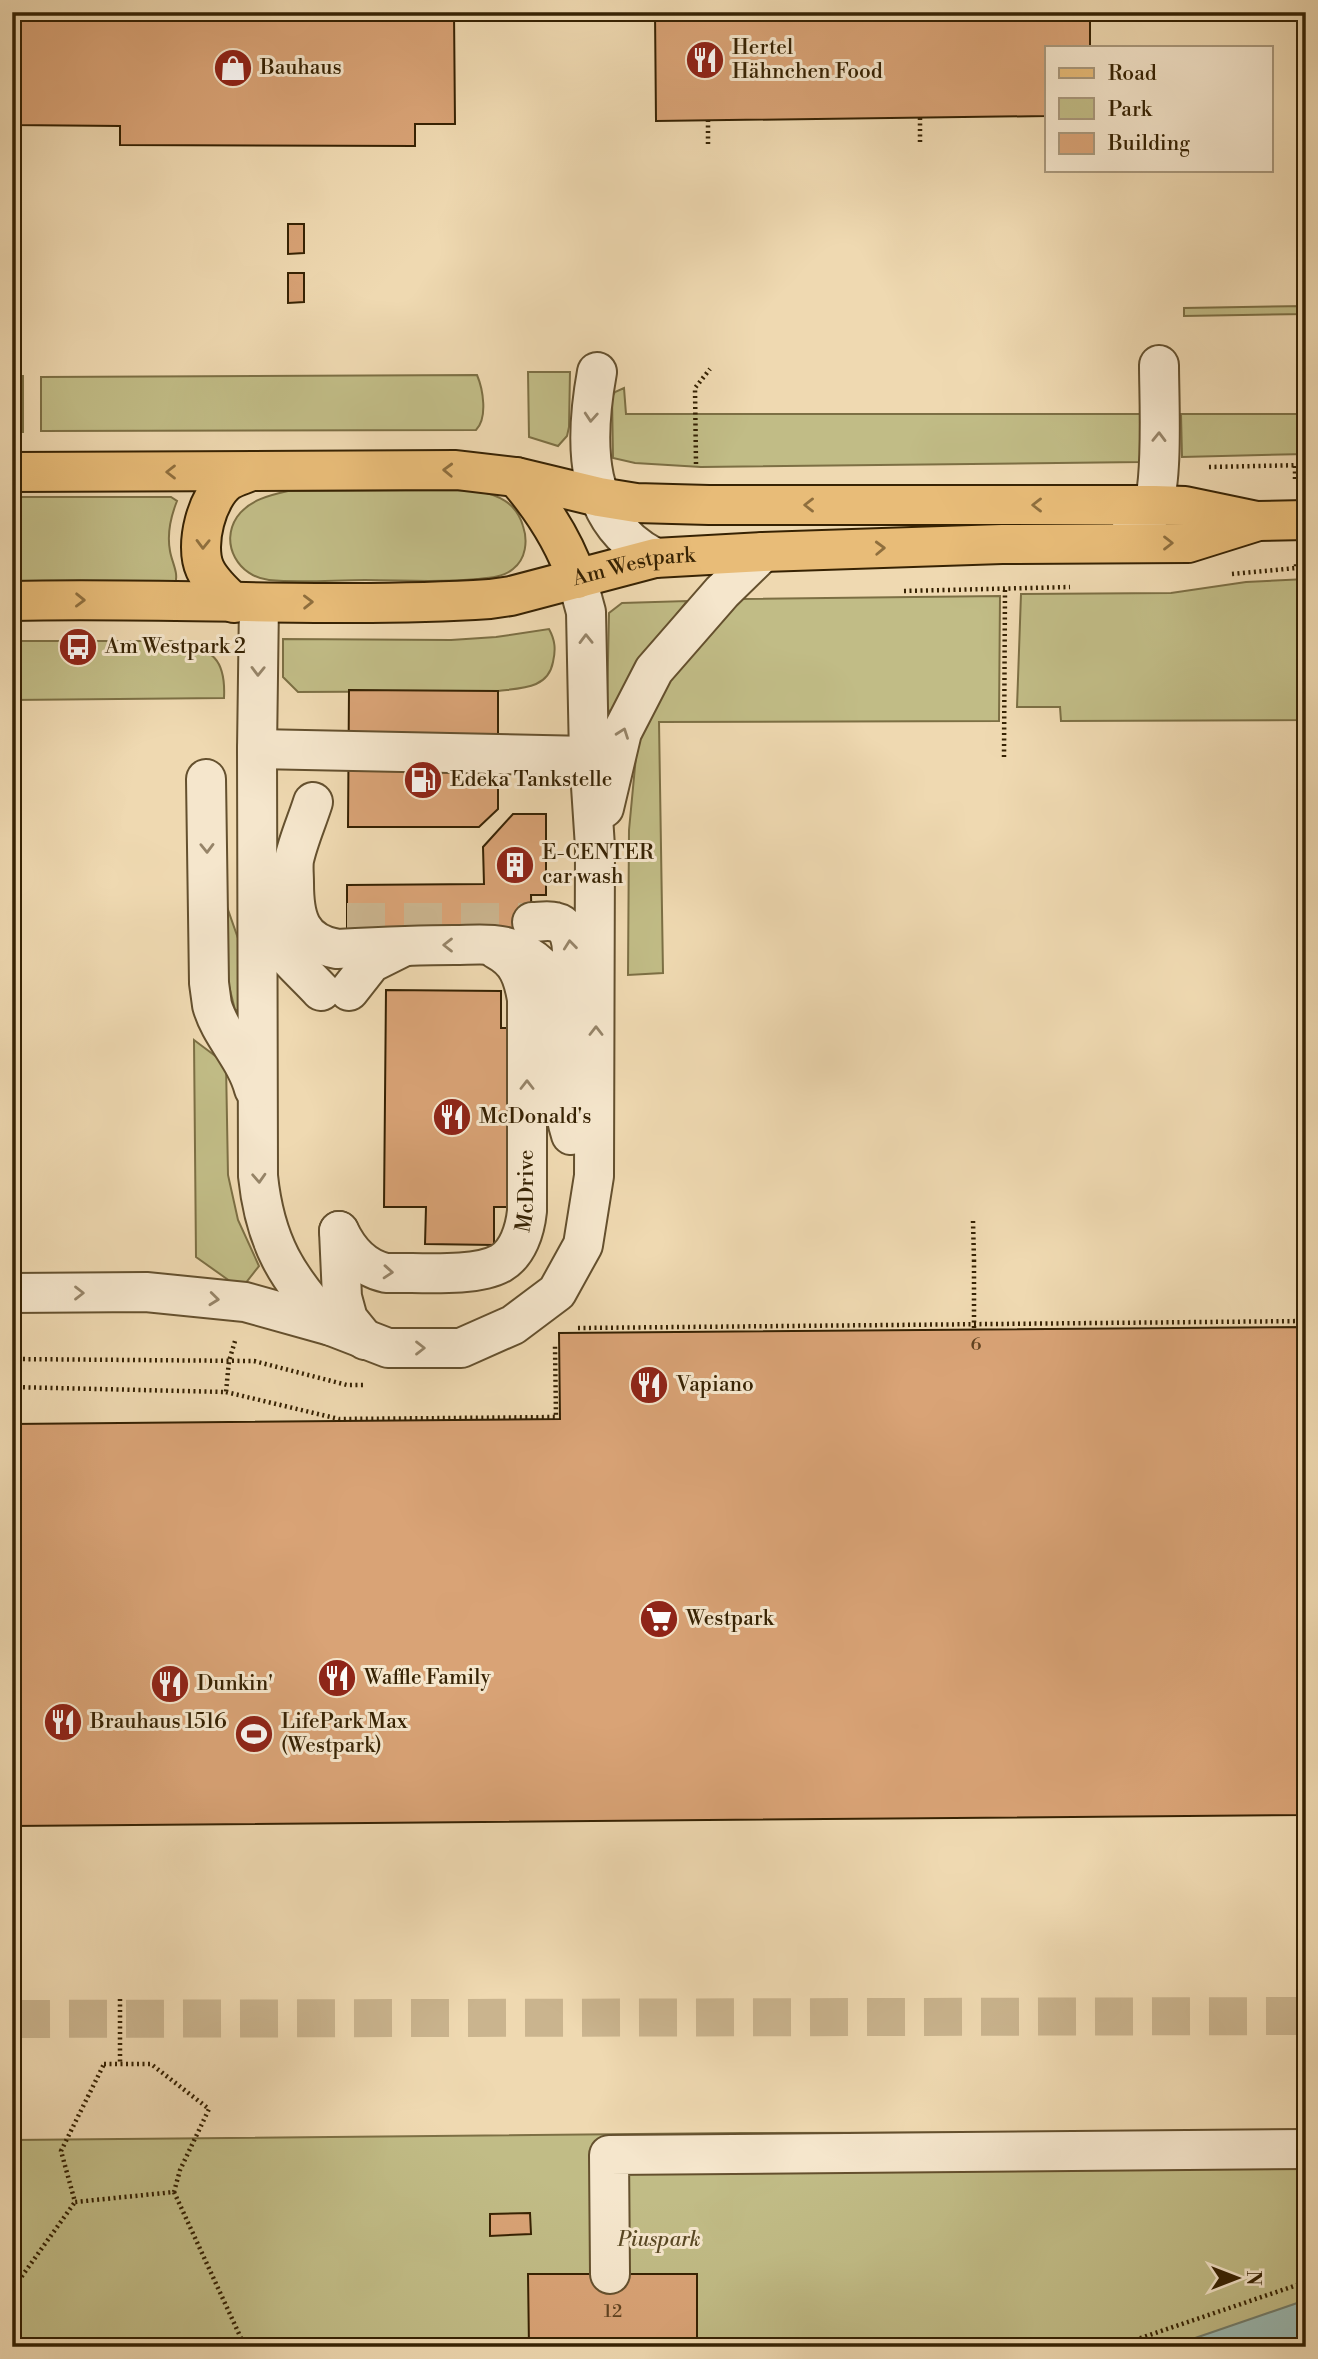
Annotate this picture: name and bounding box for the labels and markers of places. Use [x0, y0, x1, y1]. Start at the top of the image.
place label: Hertel Hähnchen Food [732, 35, 883, 85]
restaurant icon: Hertel Hähnchen Food [684, 39, 726, 81]
shop icon: Bauhaus [212, 47, 254, 89]
place label: Bauhaus [259, 55, 342, 81]
bus stop icon: Am Westpark 2 [57, 626, 99, 668]
place label: Am Westpark 2 [104, 634, 246, 660]
fuel station icon: Edeka Tankstelle [402, 759, 444, 801]
place label: Edeka Tankstelle [450, 767, 612, 793]
place label: E-CENTER car wash [542, 840, 654, 890]
building icon: E-CENTER car wash [494, 844, 536, 886]
restaurant icon: McDonald's [431, 1096, 473, 1138]
place label: McDonald's [479, 1104, 591, 1130]
restaurant icon: Vapiano [628, 1364, 670, 1406]
place label: Vapiano [675, 1372, 754, 1398]
supermarket icon: Westpark [638, 1598, 680, 1640]
place label: Westpark [685, 1606, 775, 1632]
restaurant icon: Waffle Family [316, 1657, 358, 1699]
restaurant icon: Dunkin' [149, 1663, 191, 1705]
place label: Waffle Family [363, 1665, 492, 1691]
place label: Dunkin' [197, 1671, 273, 1697]
restaurant icon: Brauhaus 1516 [42, 1701, 84, 1743]
place label: Brauhaus 1516 [89, 1709, 227, 1735]
place label: LifePark Max (Westpark) [281, 1709, 408, 1759]
sports icon: LifePark Max (Westpark) [233, 1713, 275, 1755]

